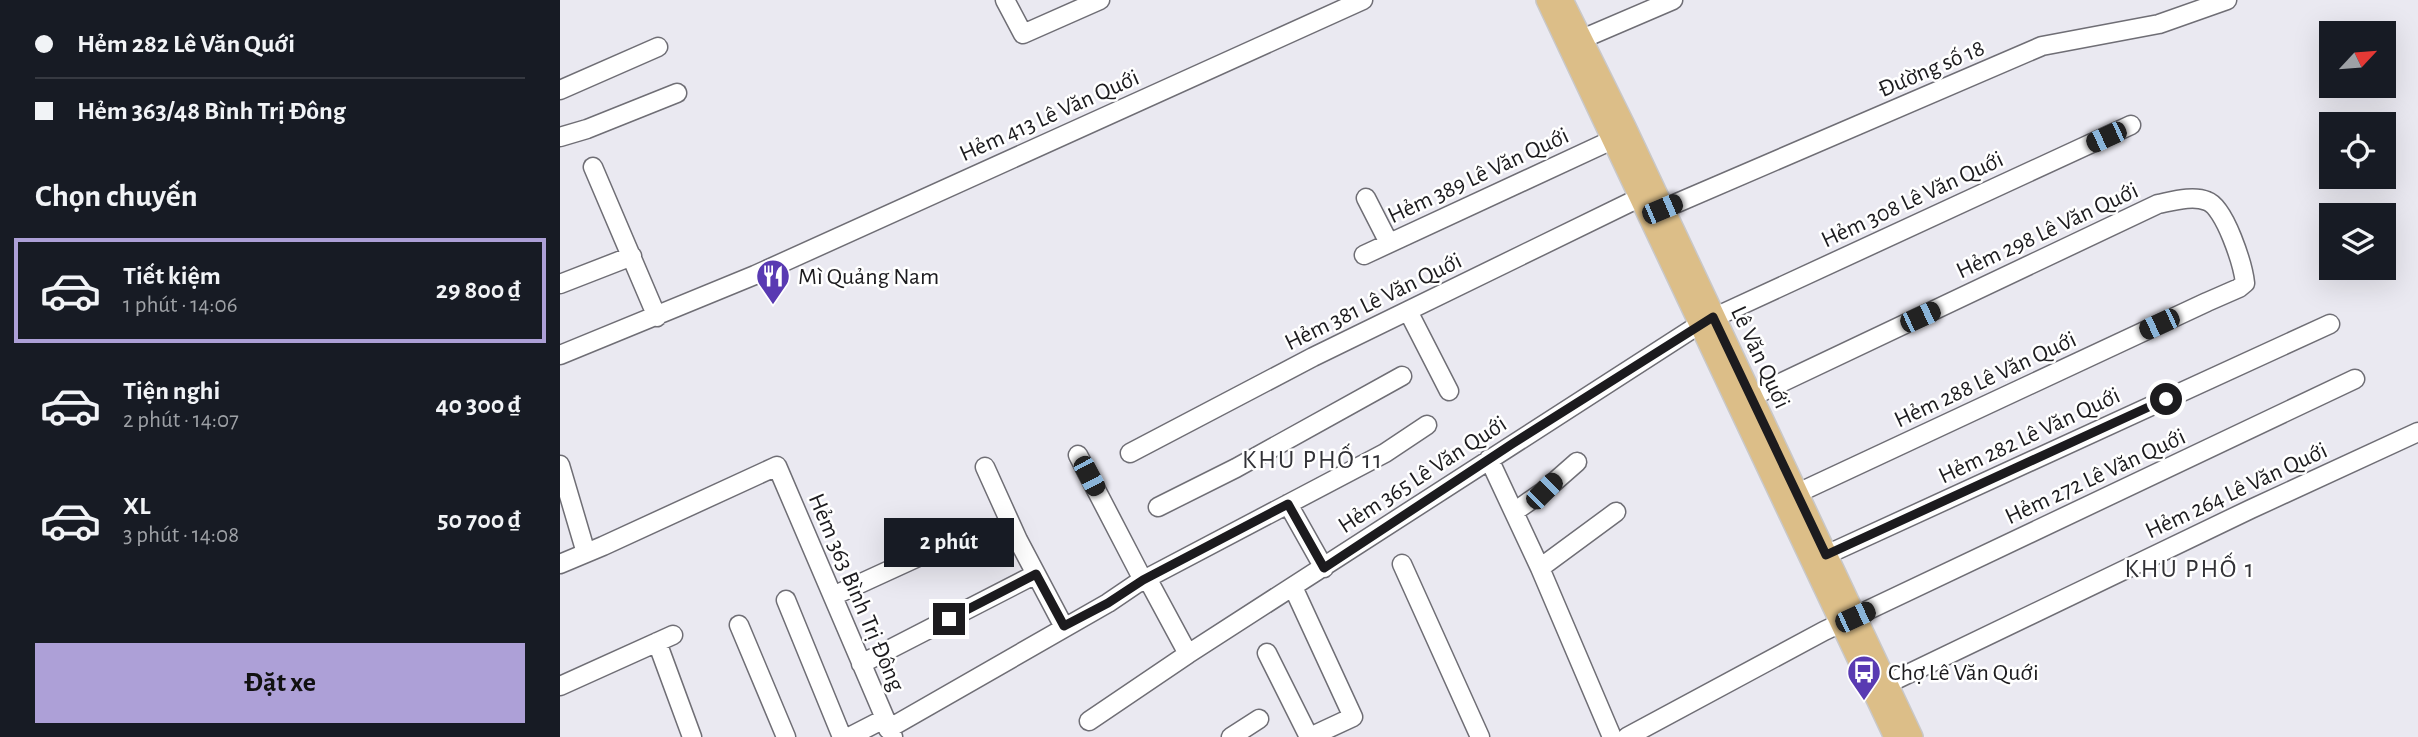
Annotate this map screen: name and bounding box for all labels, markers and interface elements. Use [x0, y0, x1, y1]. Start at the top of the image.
north arrow [2319, 21, 2396, 98]
map controls [2319, 21, 2396, 280]
text: Hẻm 282 Lê Văn Quới [77, 31, 295, 57]
street label: Đường số 18 [1875, 36, 1988, 102]
street label: Hẻm 413 Lê Văn Quới [956, 66, 1143, 166]
text: Hẻm 363/48 Bình Trị Đông [77, 98, 346, 124]
button: locate [2319, 112, 2396, 189]
car [2083, 119, 2130, 155]
street label: Hẻm 389 Lê Văn Quới [1384, 123, 1573, 228]
street label: Hẻm 308 Lê Văn Quới [1818, 147, 2007, 253]
street label: Hẻm 298 Lê Văn Quới [1953, 178, 2142, 284]
text: Chọn chuyến [35, 180, 198, 212]
car [1639, 191, 1686, 227]
button: layers [2319, 203, 2396, 280]
street label: Hẻm 381 Lê Văn Quới [1281, 249, 1466, 355]
restaurant icon: Mì Quảng Nam [754, 257, 792, 306]
icon: car [39, 259, 102, 322]
text: Tiết kiệm [123, 263, 221, 289]
place label: Mì Quảng Nam [798, 265, 939, 289]
text: 29 800 ₫ [436, 277, 521, 303]
text: 1 phút · 14:06 [123, 294, 238, 317]
car [1897, 299, 1944, 335]
street label: Lê Văn Quới [1726, 303, 1794, 412]
car [2136, 306, 2183, 342]
street label: Hẻm 288 Lê Văn Quới [1891, 327, 2080, 433]
icon: car [39, 374, 102, 437]
text: Tiện nghi [123, 378, 220, 404]
street label: Hẻm 282 Lê Văn Quới [1935, 383, 2124, 488]
route start [2150, 383, 2182, 415]
text: 40 300 ₫ [436, 392, 521, 418]
text: 2 phút · 14:07 [123, 409, 239, 432]
street label: Hẻm 365 Lê Văn Quới [1334, 412, 1511, 538]
street label: Hẻm 272 Lê Văn Quới [2002, 425, 2189, 529]
street label: Hẻm 264 Lê Văn Quới [2142, 438, 2331, 544]
district label: KHU PHỐ 11 [1242, 443, 1384, 473]
car [1070, 453, 1109, 499]
car [1522, 469, 1567, 513]
icon: car [39, 489, 102, 552]
street label: Hẻm 363 Bình Trị Đông [804, 490, 909, 695]
text: XL [123, 493, 150, 519]
text: 50 700 ₫ [437, 507, 521, 533]
callout: 2 phút [884, 518, 1014, 566]
text: 3 phút · 14:08 [123, 524, 239, 547]
text: 2 phút [920, 531, 978, 554]
district label: KHU PHỐ 1 [2124, 552, 2256, 582]
car [1832, 599, 1879, 635]
route end [933, 603, 965, 635]
button: Đặt xe [35, 643, 525, 723]
bus stop icon: Chợ Lê Văn Quới [1845, 653, 1883, 702]
place label: Chợ Lê Văn Quới [1888, 661, 2039, 685]

